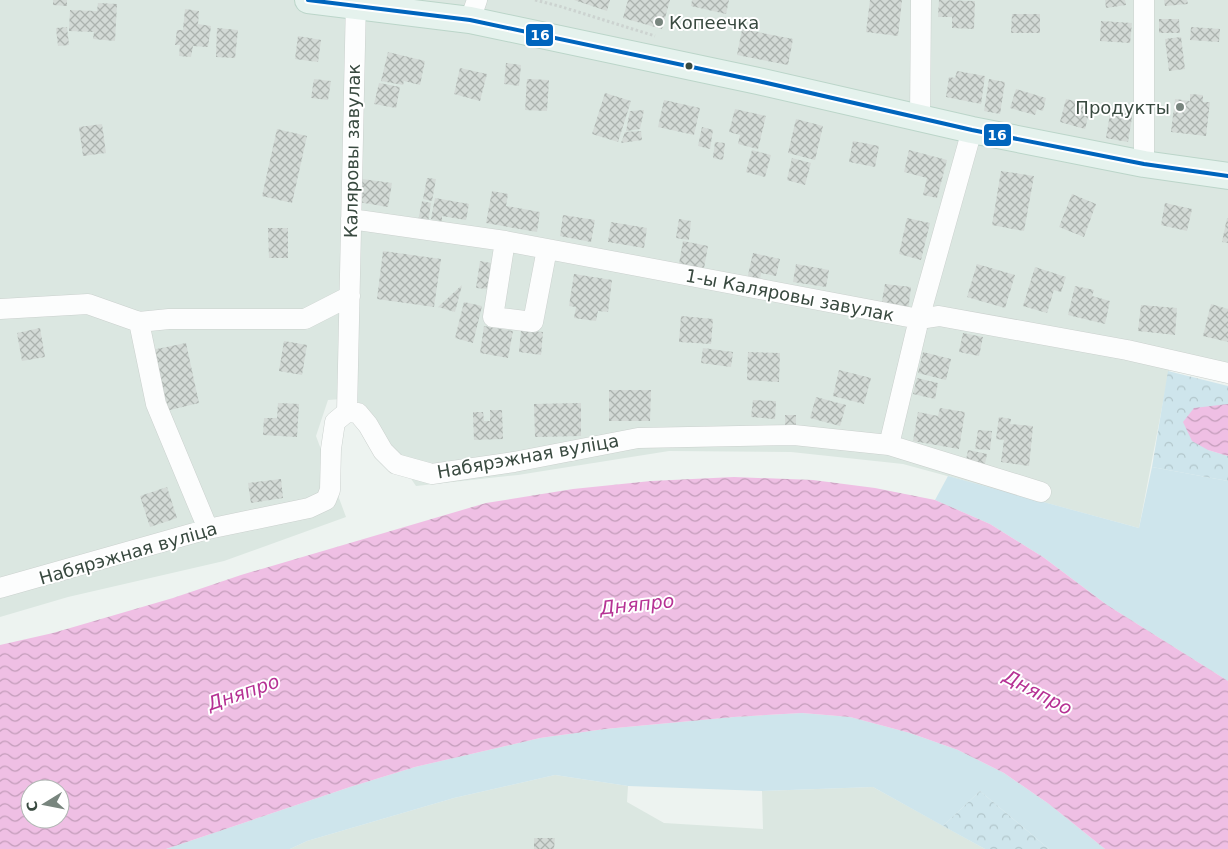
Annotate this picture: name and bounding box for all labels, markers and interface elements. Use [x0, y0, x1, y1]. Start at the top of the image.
place label: Копеечка [669, 12, 759, 33]
marker: Копеечка [653, 16, 665, 28]
line badge: 16 [525, 23, 554, 47]
text: 16 [530, 27, 550, 43]
unlabelled marker [684, 61, 694, 71]
street label: Каляровы завулак [340, 64, 364, 238]
place label: Продукты [1075, 97, 1170, 118]
marker: Продукты [1174, 101, 1186, 113]
line badge: 16 [983, 123, 1012, 147]
text: 16 [987, 127, 1007, 143]
street label: 1-ы Каляровы завулак [684, 264, 896, 326]
street label: Набярэжная вуліца [435, 430, 621, 482]
street label: Набярэжная вуліца [36, 517, 220, 589]
water label: Дняпро [598, 589, 675, 619]
water label: Дняпро [999, 664, 1076, 719]
water label: Дняпро [203, 669, 282, 715]
north arrow [20, 779, 70, 829]
text: С [23, 800, 41, 813]

